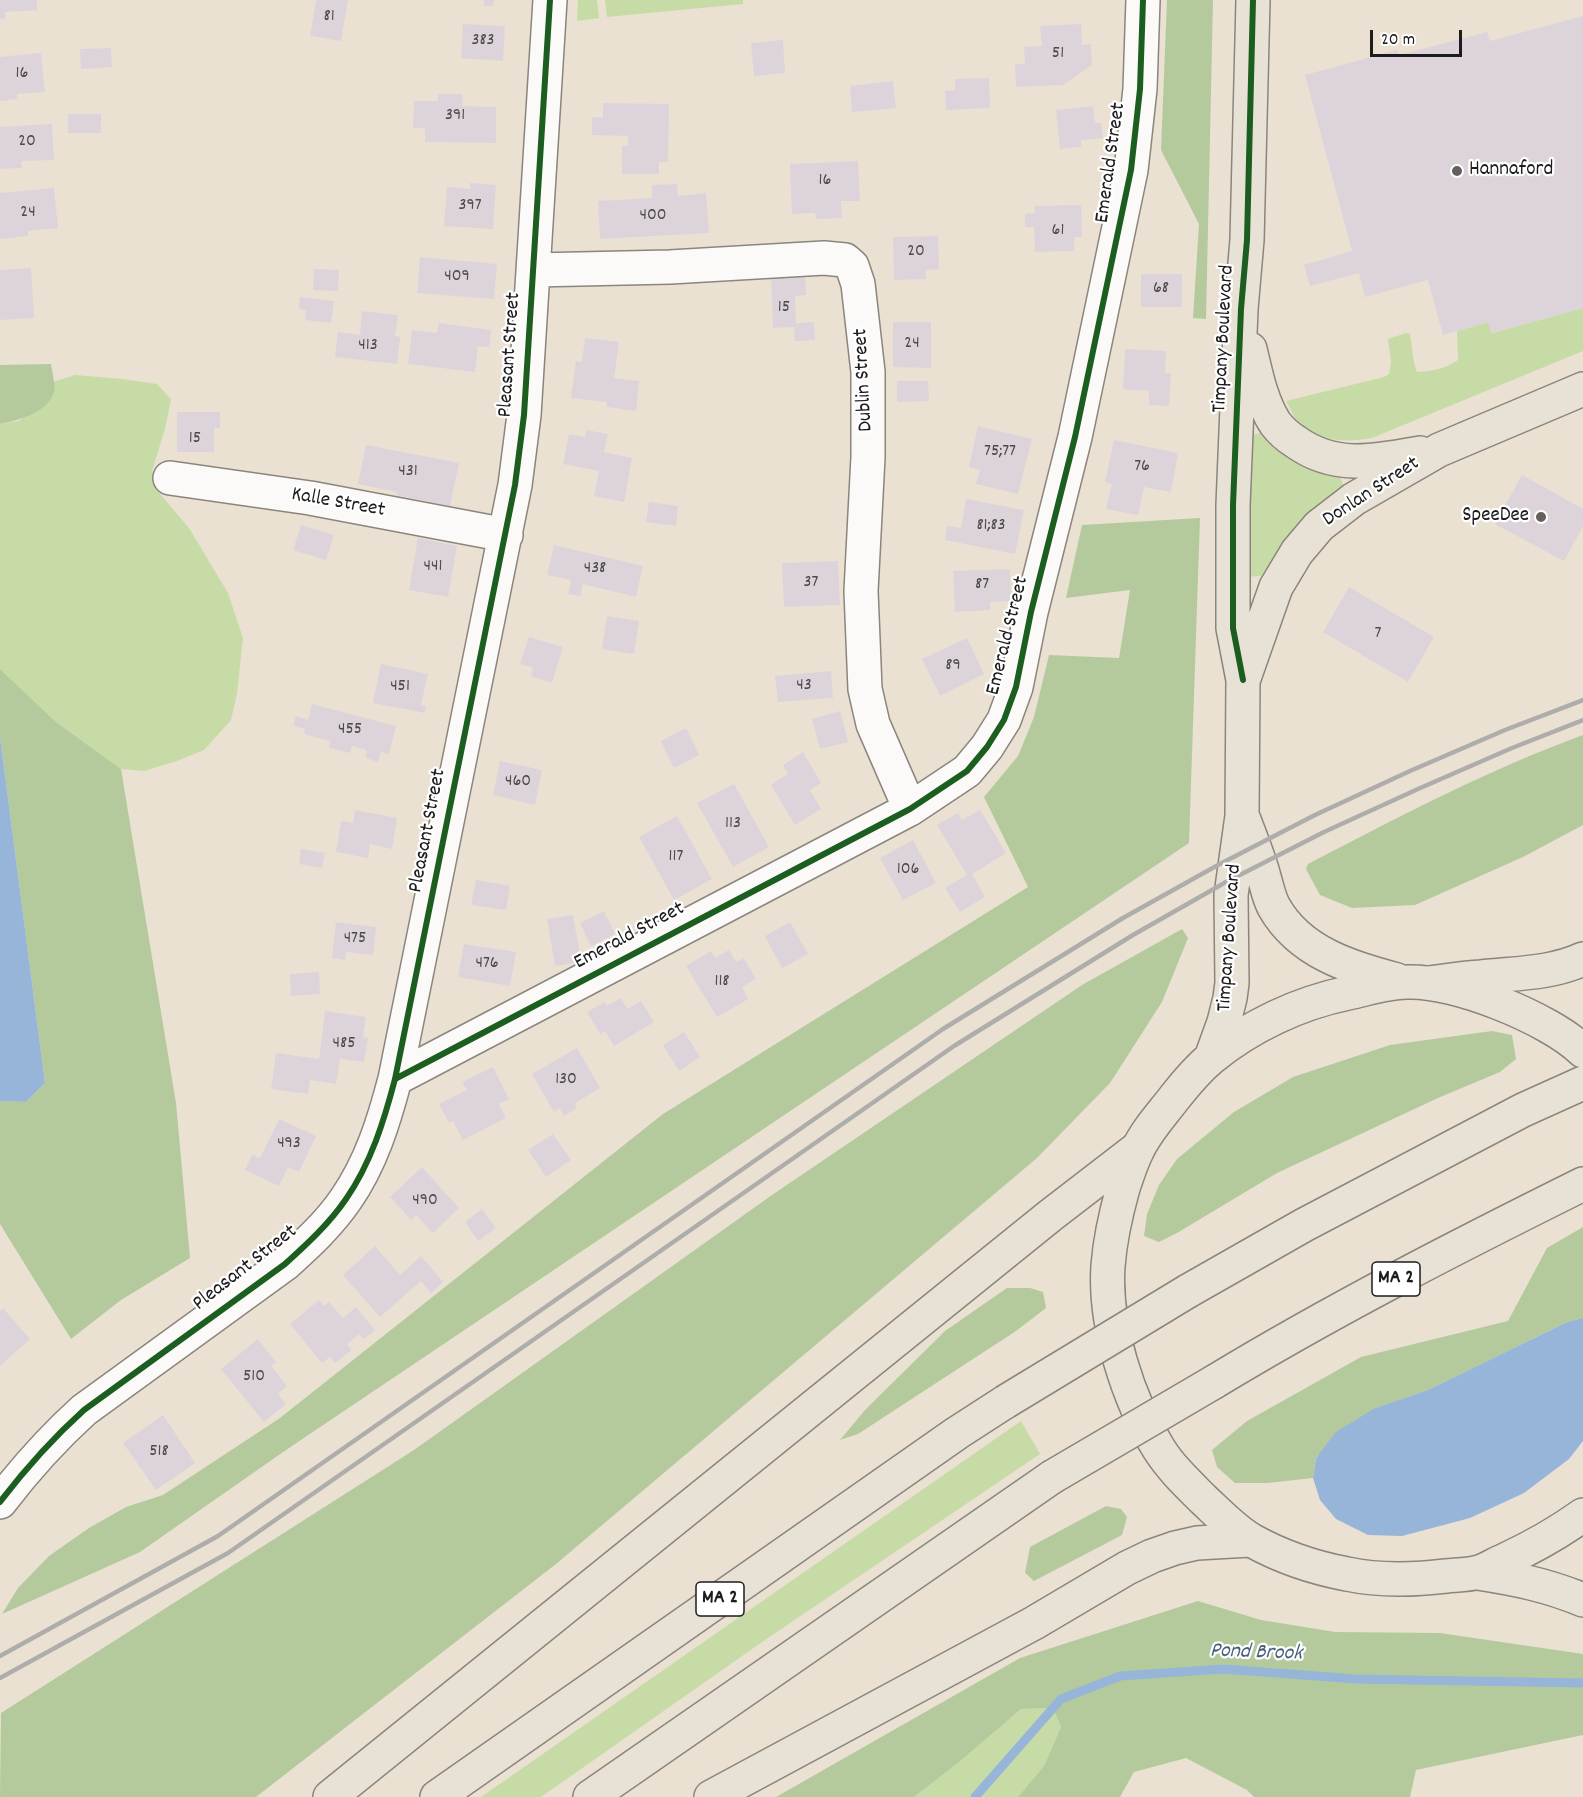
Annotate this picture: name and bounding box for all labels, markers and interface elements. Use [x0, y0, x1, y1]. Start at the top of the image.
house number: 81 [323, 7, 335, 29]
scale bar [1373, 18, 1464, 56]
text: 20 m [1381, 28, 1415, 53]
house number: 383 [471, 31, 495, 53]
house number: 51 [1052, 44, 1064, 66]
house number: 16 [16, 64, 28, 86]
street label: Emerald Street [1091, 101, 1133, 225]
house number: 391 [445, 106, 465, 128]
house number: 20 [18, 132, 36, 154]
place label: Hannaford [1469, 158, 1553, 184]
marker: Hannaford [1450, 164, 1464, 178]
house number: 16 [819, 171, 831, 193]
house number: 397 [458, 196, 482, 218]
house number: 24 [20, 203, 36, 225]
house number: 400 [639, 206, 667, 228]
house number: 61 [1052, 221, 1064, 243]
house number: 20 [907, 242, 925, 264]
street label: Timpany Boulevard [1209, 264, 1241, 414]
house number: 409 [444, 267, 470, 289]
house number: 68 [1153, 279, 1169, 301]
street label: Pleasant Street [494, 291, 528, 419]
house number: 15 [778, 298, 790, 320]
street label: Dublin Street [850, 328, 880, 432]
house number: 24 [904, 334, 920, 356]
house number: 413 [358, 336, 378, 358]
house number: 15 [189, 429, 201, 451]
house number: 75;77 [984, 442, 1016, 464]
street label: Donlan Street [1319, 452, 1425, 534]
house number: 76 [1134, 457, 1150, 479]
house number: 431 [398, 462, 418, 484]
street label: Kalle Street [289, 483, 387, 525]
place label: SpeeDee [1462, 504, 1529, 530]
marker: SpeeDee [1534, 510, 1548, 524]
house number: 81;83 [976, 516, 1006, 538]
house number: 441 [424, 557, 442, 579]
house number: 438 [584, 559, 606, 581]
house number: 37 [804, 573, 818, 595]
street label: Emerald Street [982, 574, 1036, 698]
house number: 87 [975, 575, 989, 597]
house number: 7 [1375, 624, 1381, 646]
house number: 89 [945, 656, 961, 678]
house number: 43 [796, 676, 812, 698]
house number: 451 [390, 677, 410, 699]
house number: 455 [338, 720, 362, 742]
street label: Pleasant Street [405, 767, 453, 895]
house number: 460 [505, 772, 531, 794]
house number: 113 [725, 814, 741, 836]
house number: 117 [669, 847, 683, 869]
house number: 106 [897, 860, 919, 882]
street label: Timpany Boulevard [1213, 863, 1249, 1013]
street label: Emerald Street [570, 897, 690, 977]
house number: 475 [344, 929, 366, 951]
house number: 476 [475, 954, 499, 976]
house number: 118 [714, 972, 730, 994]
house number: 485 [332, 1034, 356, 1056]
house number: 130 [555, 1070, 577, 1092]
house number: 493 [277, 1134, 301, 1156]
house number: 490 [412, 1191, 438, 1213]
street label: Pleasant Street [189, 1220, 303, 1318]
road number: MA 2 [1372, 1262, 1420, 1296]
house number: 510 [243, 1367, 265, 1389]
house number: 518 [149, 1442, 169, 1464]
road number: MA 2 [696, 1582, 744, 1616]
water label: Pond Brook [1209, 1639, 1303, 1669]

